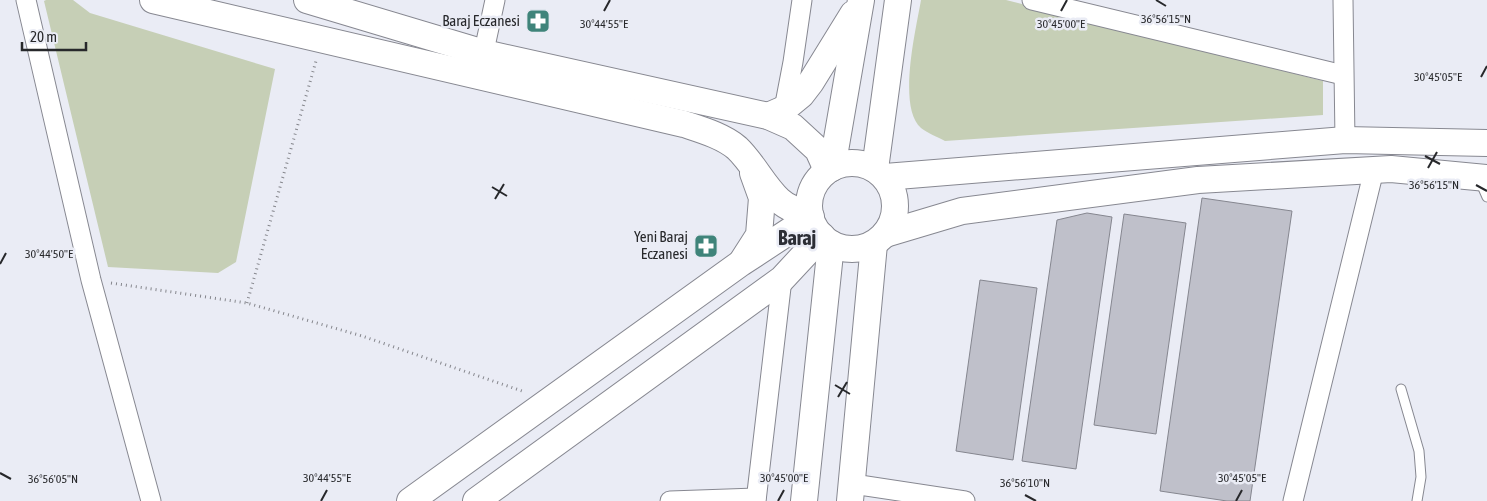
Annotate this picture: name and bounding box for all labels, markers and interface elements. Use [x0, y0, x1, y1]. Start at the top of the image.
pharmacy icon: Baraj Eczanesi [525, 8, 551, 34]
place label: Baraj Eczanesi [442, 12, 520, 29]
text: 36°56'15"N [1141, 12, 1191, 26]
text: 30°44'55"E [580, 17, 628, 31]
text: 30°45'00"E [1037, 17, 1085, 31]
scale bar [22, 20, 86, 52]
text: 20 m [30, 28, 57, 45]
text: 30°45'05"E [1414, 70, 1462, 84]
text: 36°56'15"N [1409, 178, 1459, 192]
district label: Baraj [778, 226, 816, 249]
place label: Yeni Baraj Eczanesi [634, 228, 688, 262]
pharmacy icon: Yeni Baraj Eczanesi [693, 233, 719, 259]
text: 30°44'50"E [25, 247, 73, 261]
text: 30°44'55"E [303, 471, 351, 485]
text: 30°45'00"E [760, 471, 808, 485]
text: 30°45'05"E [1218, 471, 1266, 485]
text: 36°56'05"N [28, 472, 78, 486]
text: 36°56'10"N [1000, 476, 1050, 490]

